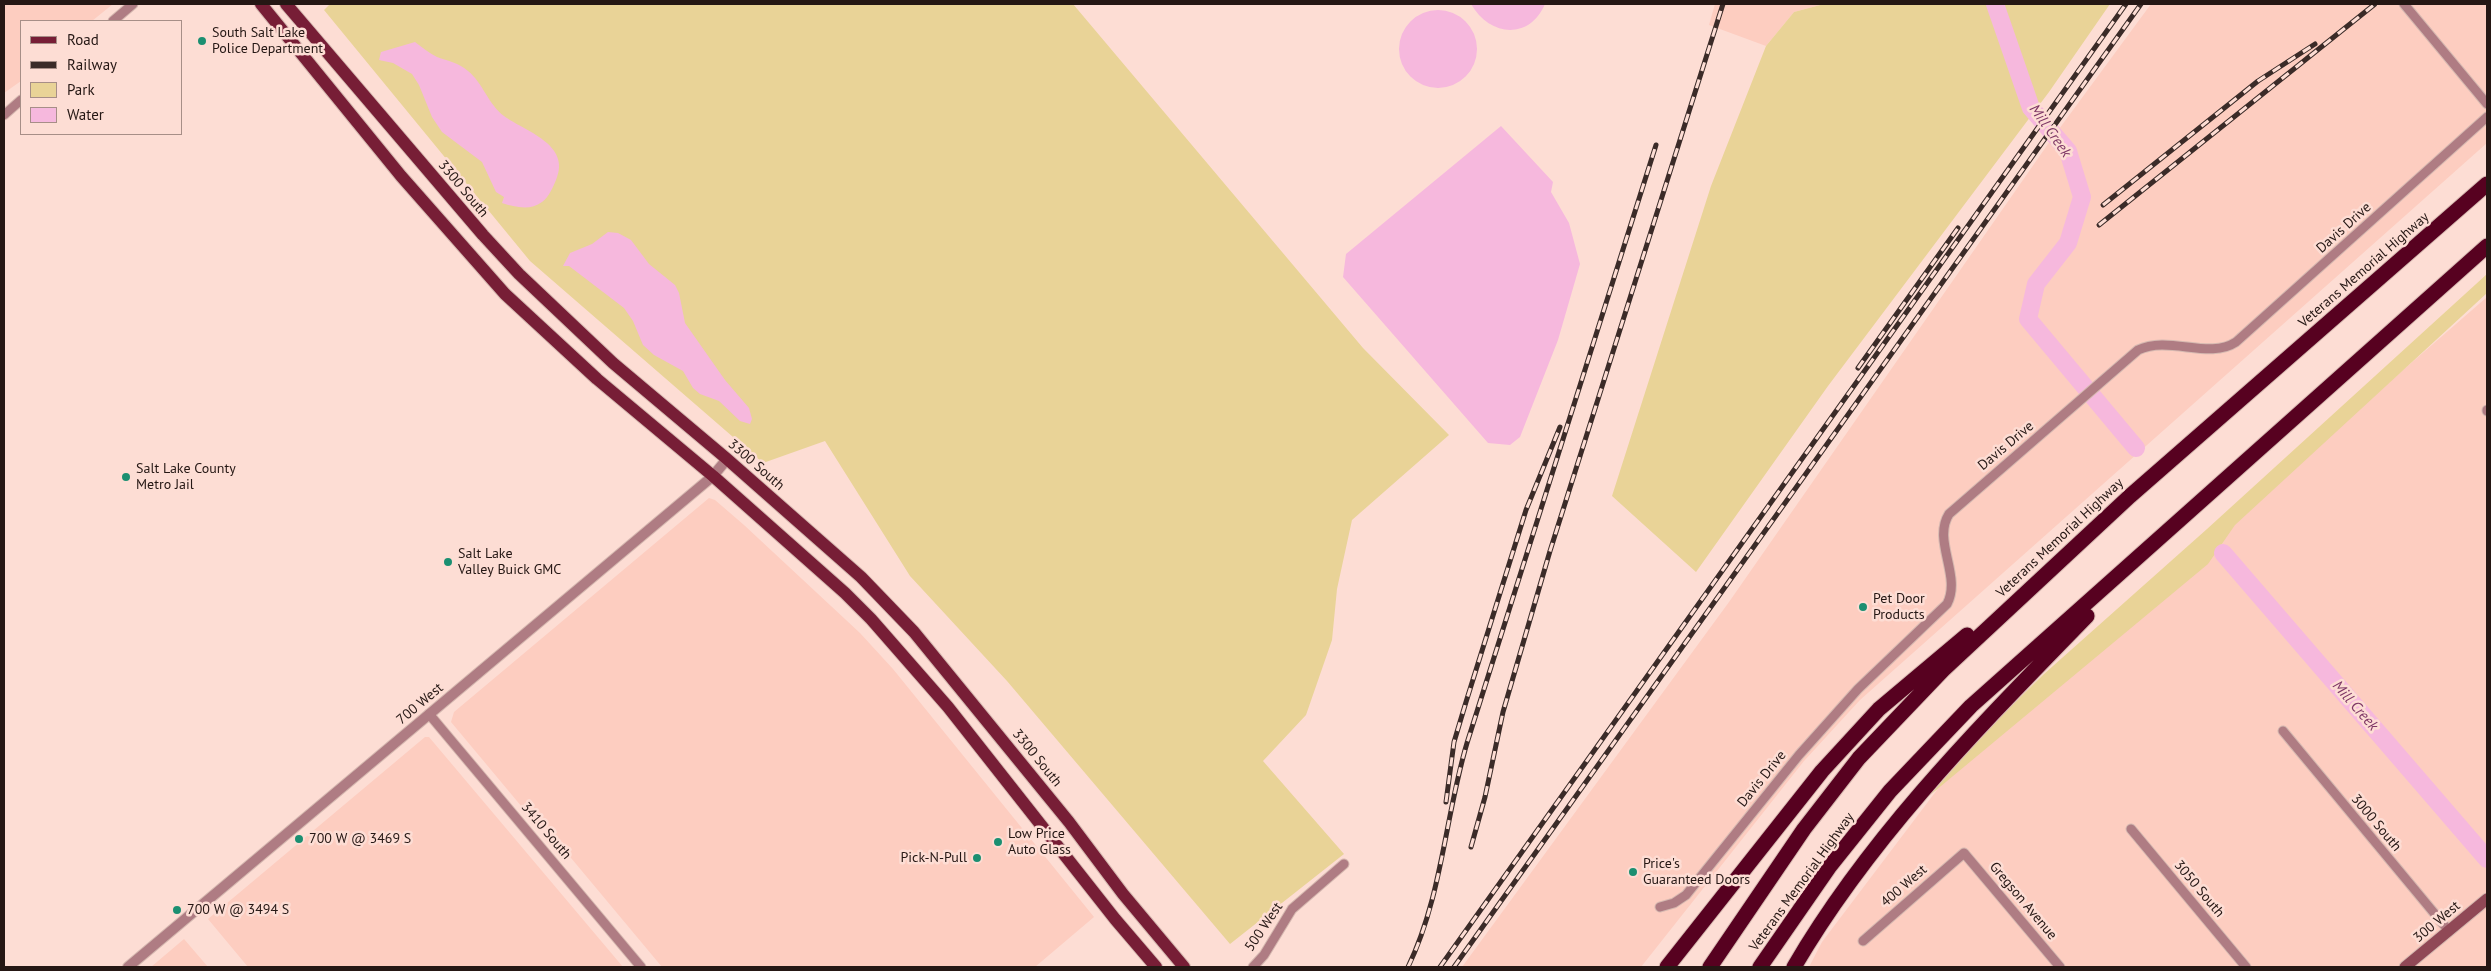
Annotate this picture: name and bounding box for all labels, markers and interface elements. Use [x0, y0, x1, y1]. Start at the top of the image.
legend [20, 20, 182, 135]
place label: South Salt Lake Police Department [212, 25, 323, 58]
text: Road [67, 30, 99, 49]
marker: South Salt Lake Police Department [196, 35, 208, 47]
text: Railway [67, 55, 117, 74]
text: Park [67, 80, 95, 99]
water label: Mill Creek [2025, 101, 2075, 161]
text: Water [67, 105, 104, 124]
street label: 3300 South [434, 157, 492, 221]
street label: Davis Drive [2313, 199, 2375, 257]
street label: Veterans Memorial Highway [2295, 209, 2433, 331]
street label: Davis Drive [1975, 418, 2037, 474]
street label: 3300 South [724, 436, 788, 494]
place label: Salt Lake County Metro Jail [136, 461, 236, 494]
marker: Salt Lake County Metro Jail [120, 471, 132, 483]
street label: Veterans Memorial Highway [1993, 475, 2127, 601]
place label: Salt Lake Valley Buick GMC [458, 546, 561, 578]
marker: Salt Lake Valley Buick GMC [442, 556, 454, 568]
place label: Pet Door Products [1873, 591, 1925, 624]
marker: Pet Door Products [1857, 601, 1869, 613]
water label: Mill Creek [2328, 677, 2382, 735]
street label: 700 West [393, 680, 447, 728]
street label: 3300 South [1009, 726, 1065, 790]
street label: Davis Drive [1734, 747, 1790, 811]
street label: 3000 South [2347, 791, 2405, 855]
street label: 3410 South [517, 799, 575, 863]
street label: Veterans Memorial Highway [1746, 809, 1858, 955]
place label: Low Price Auto Glass [1008, 826, 1071, 859]
place label: 700 W @ 3469 S [309, 831, 411, 847]
marker: 700 W @ 3469 S [293, 833, 305, 845]
marker: Low Price Auto Glass [992, 836, 1004, 848]
place label: Pick-N-Pull [900, 850, 967, 866]
marker: Pick-N-Pull [971, 852, 983, 864]
place label: Price's Guaranteed Doors [1643, 856, 1750, 889]
street label: 3050 South [2170, 857, 2228, 921]
street label: Gregson Avenue [1986, 859, 2060, 943]
street label: 400 West [1878, 861, 1930, 911]
marker: Price's Guaranteed Doors [1627, 866, 1639, 878]
street label: 300 West [2410, 898, 2464, 946]
street label: 500 West [1242, 899, 1286, 955]
place label: 700 W @ 3494 S [187, 902, 289, 918]
marker: 700 W @ 3494 S [171, 904, 183, 916]

